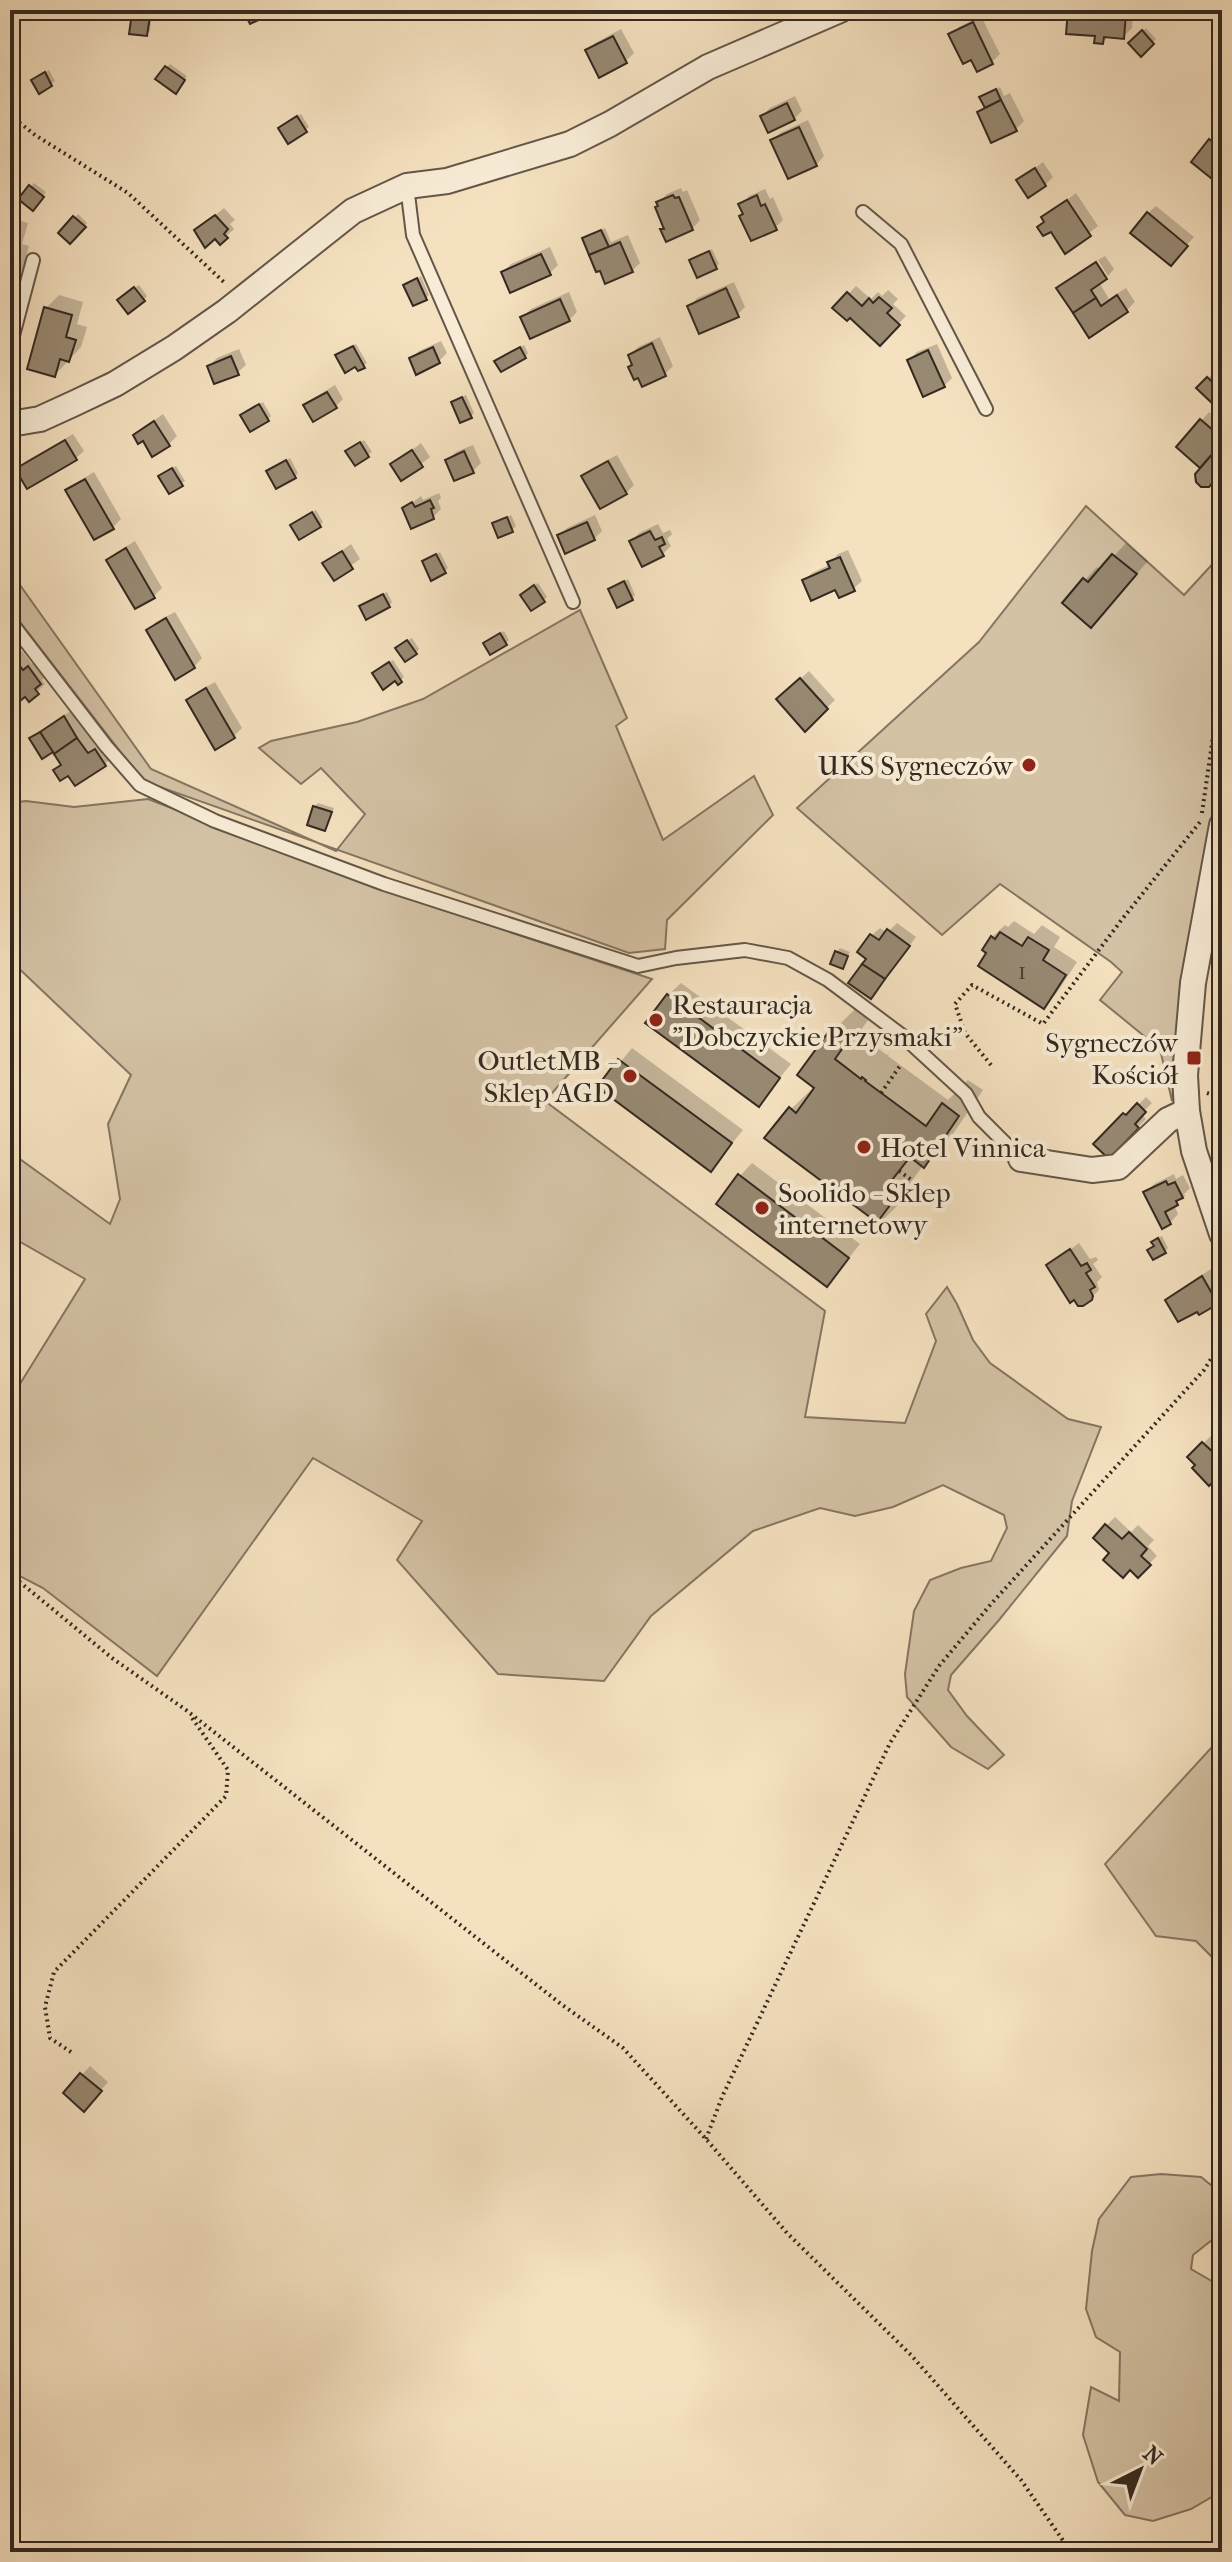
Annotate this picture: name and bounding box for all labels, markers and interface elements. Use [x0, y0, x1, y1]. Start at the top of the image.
place label: UKS Sygneczów [818, 749, 1014, 782]
marker: UKS Sygneczów [1020, 756, 1038, 774]
house number: 1 [1018, 957, 1026, 985]
place label: Restauracja "Dobczyckie Przysmaki" [672, 988, 963, 1053]
marker: Restauracja "Dobczyckie Przysmaki" [647, 1011, 665, 1029]
place label: Sygneczów Kościół [1045, 1026, 1179, 1091]
place label: OutletMB - Sklep AGD [478, 1044, 618, 1109]
marker: Sygneczów Kościół [1185, 1049, 1203, 1067]
marker: OutletMB - Sklep AGD [621, 1067, 639, 1085]
place label: Hotel Vinnica [880, 1131, 1047, 1164]
marker: Hotel Vinnica [855, 1138, 873, 1156]
place label: Soolido - Sklep internetowy [778, 1176, 951, 1241]
marker: Soolido - Sklep internetowy [753, 1199, 771, 1217]
north arrow [1100, 2430, 1180, 2510]
text: N [1138, 2441, 1168, 2471]

